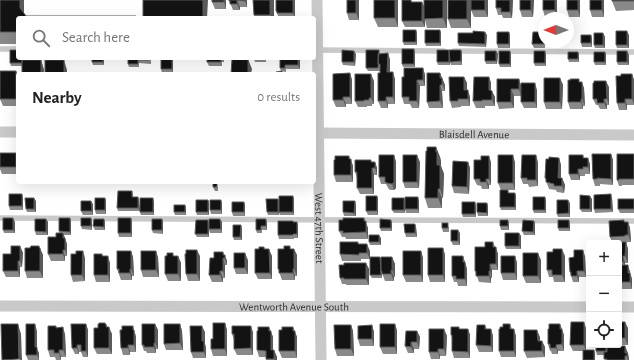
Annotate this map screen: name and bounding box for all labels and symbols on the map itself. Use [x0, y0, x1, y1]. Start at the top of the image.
north arrow [538, 12, 574, 48]
street label: Blaisdell Avenue [439, 128, 509, 140]
street label: West 47th Street [314, 193, 325, 264]
street label: Wentworth Avenue South [239, 301, 349, 312]

